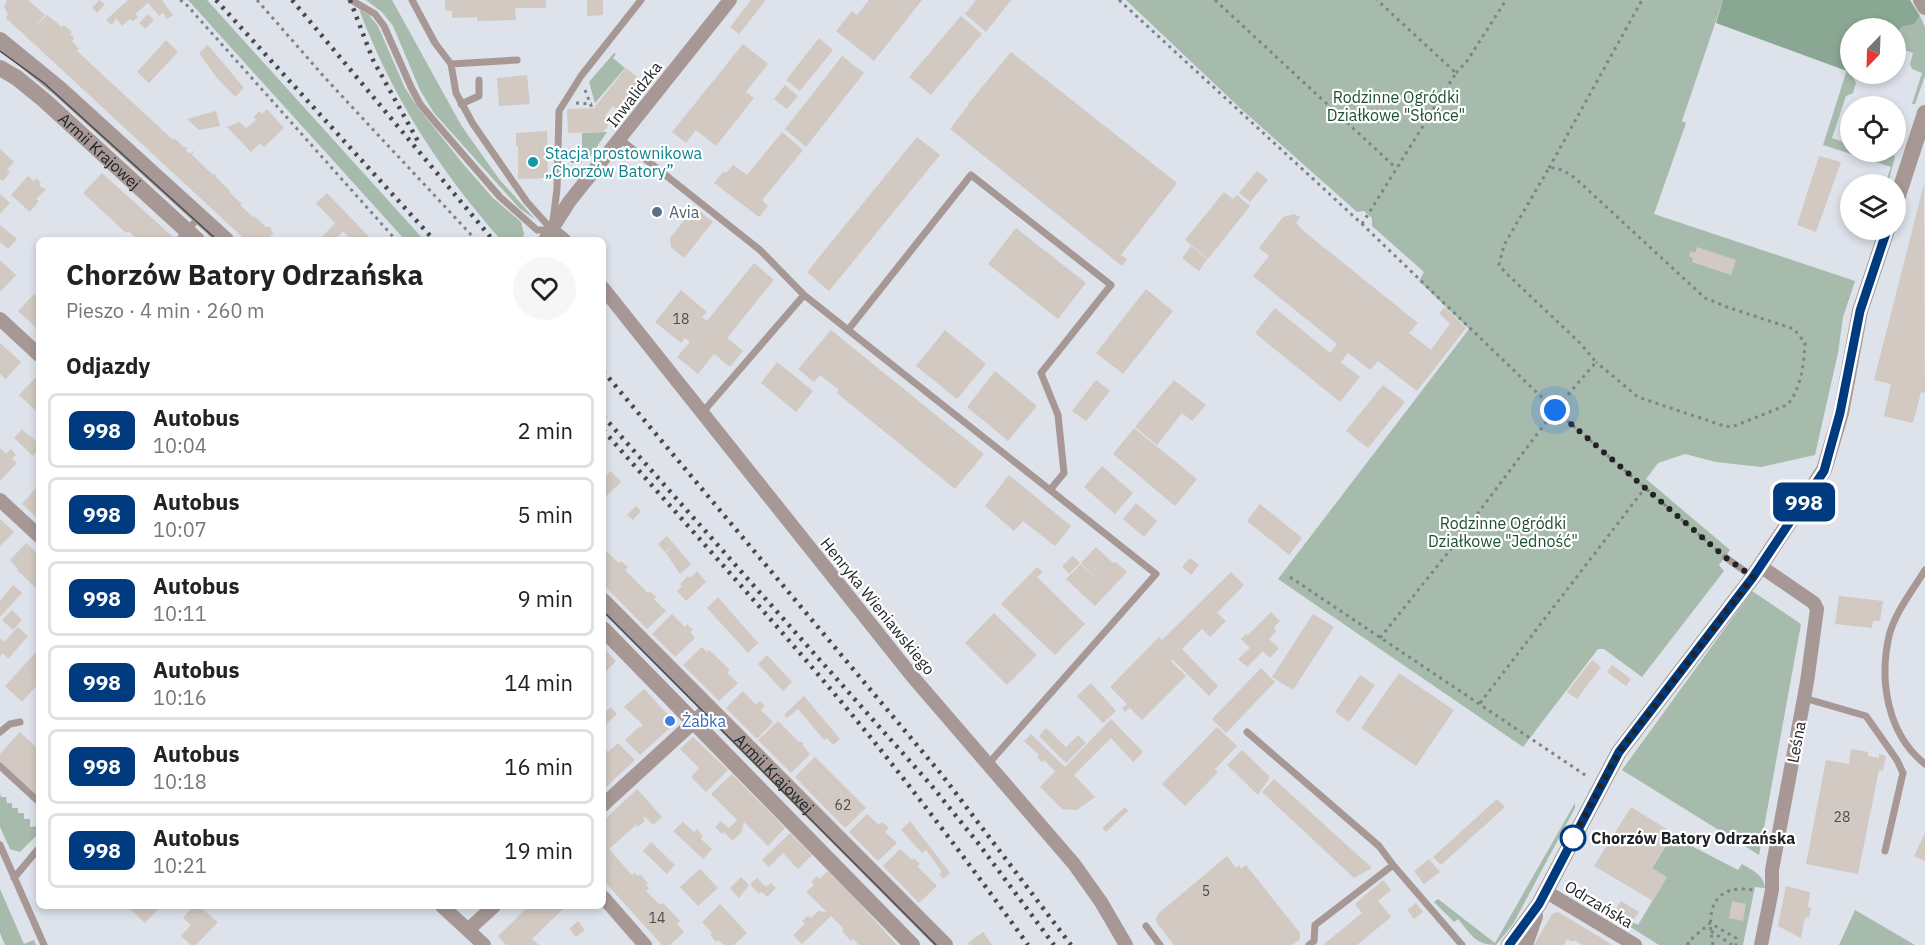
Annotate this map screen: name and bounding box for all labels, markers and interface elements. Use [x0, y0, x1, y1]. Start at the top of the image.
north arrow [1840, 18, 1906, 84]
map controls [1840, 18, 1906, 240]
street label: Inwalidzka [602, 57, 666, 131]
park label: Rodzinne Ogródki Działkowe "Słońce" [1327, 87, 1465, 125]
button: locate [1840, 96, 1906, 162]
street label: Armii Krajowej [54, 108, 145, 193]
place label: Stacja prostownikowa „Chorzów Batory” [545, 143, 703, 181]
marker: Stacja prostownikowa „Chorzów Batory” [526, 155, 540, 169]
button: layers [1840, 174, 1906, 240]
place label: Avia [669, 202, 700, 222]
marker: Avia [650, 205, 664, 219]
text: Chorzów Batory Odrzańska [66, 256, 423, 293]
button: heart [513, 257, 576, 320]
text: Pieszo · 4 min · 260 m [66, 297, 265, 324]
house number: 18 [673, 310, 689, 328]
text: Odjazdy [66, 351, 150, 380]
your location [1540, 395, 1570, 425]
text: Autobus [153, 403, 240, 432]
text: 998 [83, 416, 121, 444]
text: 2 min [517, 416, 573, 445]
text: 10:04 [153, 432, 207, 459]
line badge: 998 [1770, 482, 1838, 522]
text: Autobus [153, 487, 240, 516]
text: 998 [1785, 488, 1823, 516]
text: 998 [83, 500, 121, 528]
text: 5 min [517, 500, 573, 529]
park label: Rodzinne Ogródki Działkowe "Jedność" [1428, 513, 1578, 551]
text: 10:07 [153, 516, 207, 543]
street label: Henryka Wieniawskiego [816, 533, 940, 679]
text: Autobus [153, 571, 240, 600]
text: 998 [83, 584, 121, 612]
text: 9 min [517, 584, 573, 613]
text: 10:11 [153, 600, 207, 627]
text: Autobus [153, 655, 240, 684]
text: 998 [83, 668, 121, 696]
text: 14 min [504, 668, 573, 697]
text: 10:16 [153, 684, 207, 711]
place label: Żabka [682, 711, 726, 731]
marker: Żabka [663, 714, 677, 728]
street label: Leśna [1782, 719, 1810, 765]
street label: Armii Krajowej [730, 729, 818, 817]
text: Autobus [153, 739, 240, 768]
text: 998 [83, 752, 121, 780]
text: 16 min [504, 752, 573, 781]
text: 10:18 [153, 768, 207, 795]
house number: 62 [835, 796, 851, 814]
house number: 28 [1834, 808, 1850, 826]
text: Autobus [153, 823, 240, 852]
marker: Chorzów Batory Odrzańska [1560, 825, 1586, 851]
place label: Chorzów Batory Odrzańska [1591, 828, 1795, 848]
text: 998 [83, 836, 121, 864]
text: 19 min [504, 836, 573, 865]
text: 10:21 [153, 852, 207, 879]
street label: Odrzańska [1561, 876, 1637, 932]
house number: 5 [1202, 882, 1210, 900]
house number: 14 [649, 909, 665, 927]

